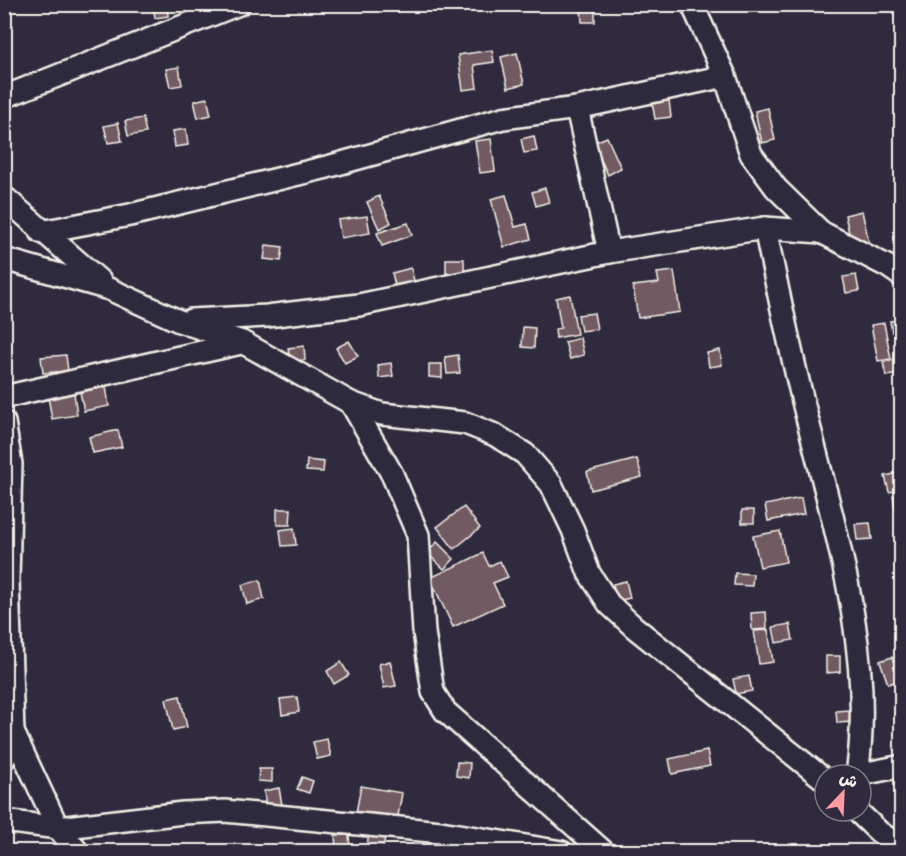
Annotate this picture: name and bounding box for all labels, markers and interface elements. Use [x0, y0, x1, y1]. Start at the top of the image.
north arrow [813, 763, 873, 823]
text: ش [837, 768, 860, 792]

